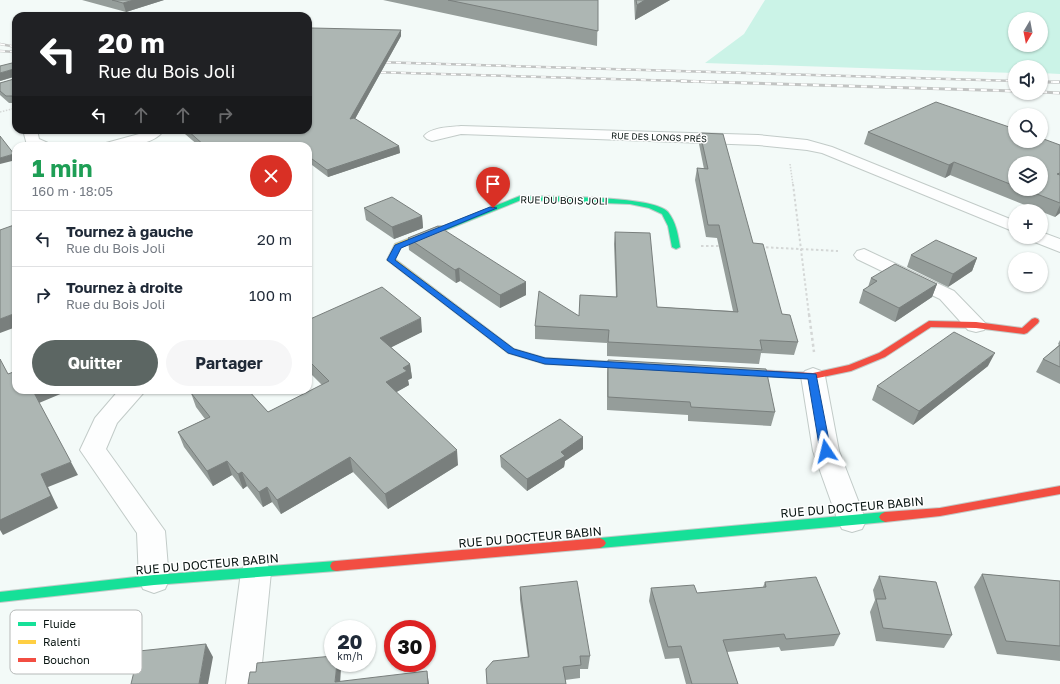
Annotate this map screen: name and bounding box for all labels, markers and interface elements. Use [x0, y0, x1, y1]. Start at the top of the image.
north arrow [1008, 12, 1048, 52]
map controls [1008, 12, 1048, 292]
text: 20 m [98, 26, 165, 59]
icon: left [32, 28, 84, 80]
text: Rue du Bois Joli [98, 60, 235, 82]
button: sound [1008, 60, 1048, 100]
icon: left [88, 104, 110, 126]
icon: ahead [130, 104, 152, 126]
icon: ahead [172, 104, 194, 126]
icon: right [214, 104, 236, 126]
button: search [1008, 108, 1048, 148]
street label: RUE DES LONGS PRÉS [611, 130, 707, 144]
text: 1 min [32, 153, 92, 182]
button: close [250, 155, 292, 197]
button: layers [1008, 156, 1048, 196]
pin [476, 167, 510, 208]
icon: arrive [482, 173, 504, 195]
text: 160 m · 18:05 [32, 183, 113, 199]
street label: RUE DU BOIS JOLI [520, 193, 608, 207]
button: + [1008, 204, 1048, 244]
text: Tournez à gauche [66, 222, 193, 240]
icon: left [32, 228, 54, 250]
text: 20 m [257, 230, 292, 248]
text: Rue du Bois Joli [66, 240, 165, 256]
button: − [1008, 252, 1048, 292]
text: Tournez à droite [66, 278, 183, 296]
icon: right [32, 284, 54, 306]
text: 100 m [249, 286, 292, 304]
text: Rue du Bois Joli [66, 296, 165, 312]
button: Quitter [32, 340, 158, 386]
button: Partager [166, 340, 292, 386]
position arrow [805, 430, 847, 472]
street label: RUE DU DOCTEUR BABIN [780, 493, 924, 521]
street label: RUE DU DOCTEUR BABIN [458, 523, 602, 551]
street label: RUE DU DOCTEUR BABIN [135, 550, 279, 578]
legend [10, 610, 142, 674]
text: Fluide [43, 617, 76, 630]
speed limit sign: 30 [384, 620, 436, 672]
text: 20 [337, 629, 363, 653]
text: Ralenti [43, 635, 80, 648]
text: km/h [337, 650, 363, 662]
text: Bouchon [43, 653, 90, 666]

